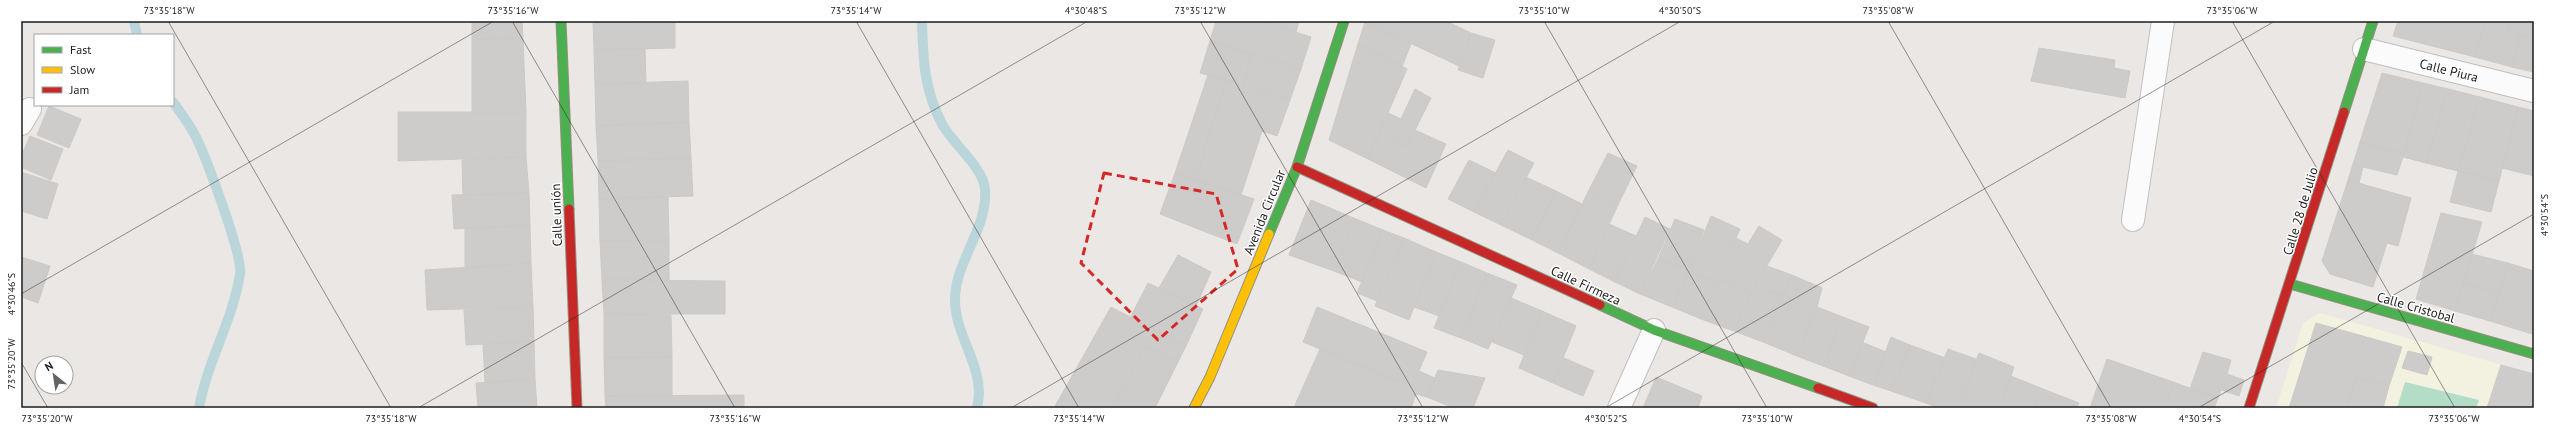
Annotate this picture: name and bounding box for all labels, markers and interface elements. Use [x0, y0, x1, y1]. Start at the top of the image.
text: 73°35'18"W [143, 4, 195, 17]
text: 73°35'16"W [487, 4, 539, 17]
text: 73°35'14"W [830, 4, 882, 17]
text: 4°30'48"S [1065, 4, 1107, 17]
text: 73°35'12"W [1174, 4, 1226, 17]
text: 73°35'10"W [1518, 4, 1570, 17]
text: 4°30'50"S [1659, 4, 1701, 17]
text: 73°35'08"W [1862, 4, 1914, 17]
text: 73°35'06"W [2206, 4, 2258, 17]
legend [34, 34, 174, 106]
text: Fast [70, 42, 91, 57]
street label: Calle Piura [2418, 55, 2480, 86]
text: Slow [70, 62, 95, 77]
text: Jam [69, 82, 89, 97]
street label: Calle 28 de Julio [2279, 165, 2322, 257]
street label: Avenida Circular [1240, 167, 1289, 257]
street label: Calle unión [547, 183, 566, 247]
text: 4°30'54"S [2538, 194, 2551, 236]
street label: Calle Firmeza [1548, 262, 1623, 309]
text: 4°30'46"S [5, 273, 18, 315]
street label: Calle Cristobal [2375, 288, 2457, 327]
text: 73°35'20"W [5, 338, 18, 390]
north arrow [34, 355, 74, 395]
text: N [42, 358, 56, 374]
text: 73°35'20"W [21, 412, 73, 425]
text: 73°35'18"W [365, 412, 417, 425]
text: 73°35'16"W [709, 412, 761, 425]
text: 73°35'14"W [1053, 412, 1105, 425]
text: 73°35'12"W [1397, 412, 1449, 425]
text: 4°30'52"S [1585, 412, 1627, 425]
text: 73°35'10"W [1741, 412, 1793, 425]
text: 73°35'08"W [2085, 412, 2137, 425]
text: 4°30'54"S [2179, 412, 2221, 425]
text: 73°35'06"W [2428, 412, 2480, 425]

